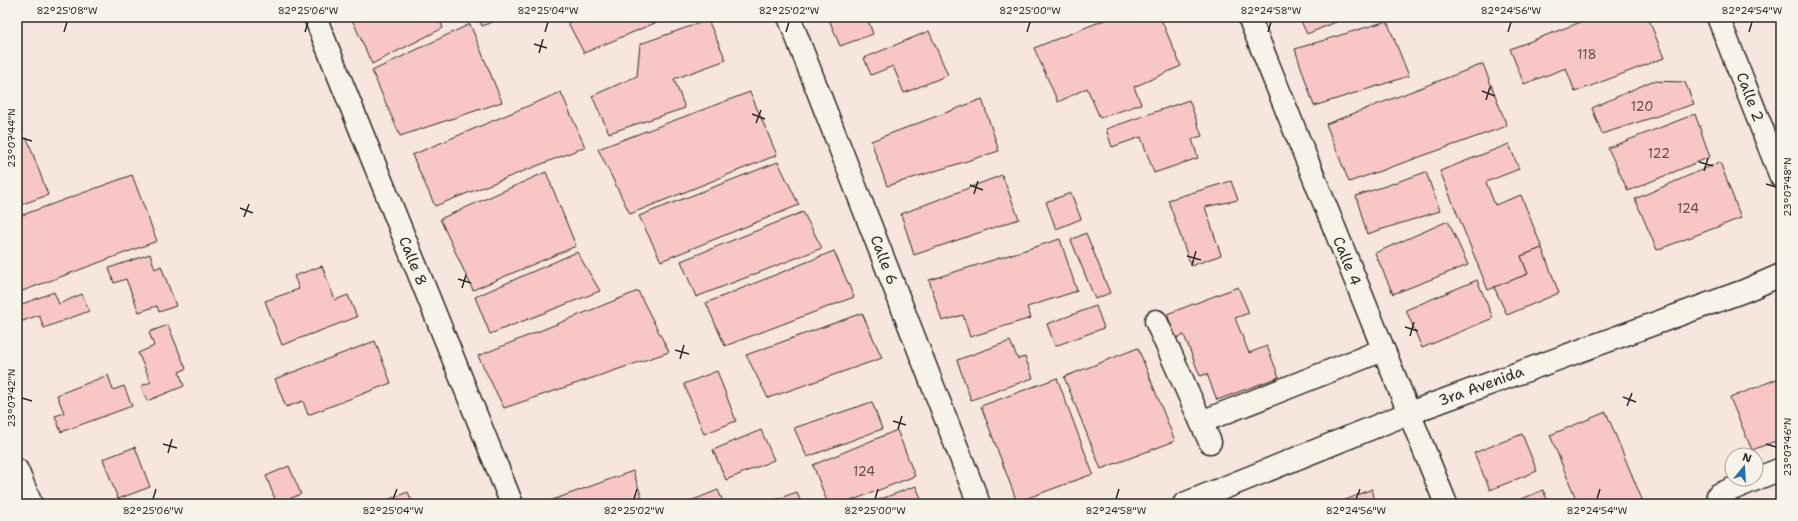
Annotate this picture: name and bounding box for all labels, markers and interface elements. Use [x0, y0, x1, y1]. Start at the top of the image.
text: 82°25'08"W [36, 4, 98, 17]
text: 82°25'06"W [278, 4, 339, 17]
text: 82°25'04"W [517, 4, 579, 17]
text: 82°25'02"W [759, 4, 820, 17]
text: 82°25'00"W [999, 4, 1061, 17]
text: 82°24'58"W [1241, 4, 1302, 17]
text: 82°24'56"W [1481, 4, 1542, 17]
text: 82°24'54"W [1722, 4, 1783, 17]
house number: 118 [1577, 46, 1597, 63]
street label: Calle 2 [1731, 69, 1769, 125]
house number: 120 [1631, 98, 1653, 115]
text: 23°07'44"N [5, 108, 18, 168]
house number: 122 [1648, 145, 1670, 162]
text: 23°07'48"N [1781, 157, 1794, 217]
house number: 124 [1677, 200, 1699, 217]
street label: Calle 6 [865, 232, 903, 288]
street label: Calle 8 [394, 233, 432, 289]
street label: Calle 4 [1328, 233, 1366, 289]
street label: 3ra Avenida [1436, 361, 1527, 411]
text: 23°07'42"N [5, 369, 18, 427]
text: 23°07'46"N [1781, 418, 1794, 476]
north arrow [1724, 447, 1764, 487]
text: N [1740, 449, 1754, 467]
house number: 124 [853, 463, 875, 480]
text: 82°25'06"W [123, 504, 184, 517]
text: 82°25'04"W [362, 504, 424, 517]
text: 82°25'02"W [604, 504, 665, 517]
text: 82°25'00"W [844, 504, 906, 517]
text: 82°24'58"W [1086, 504, 1147, 517]
text: 82°24'56"W [1326, 504, 1387, 517]
text: 82°24'54"W [1567, 504, 1628, 517]

